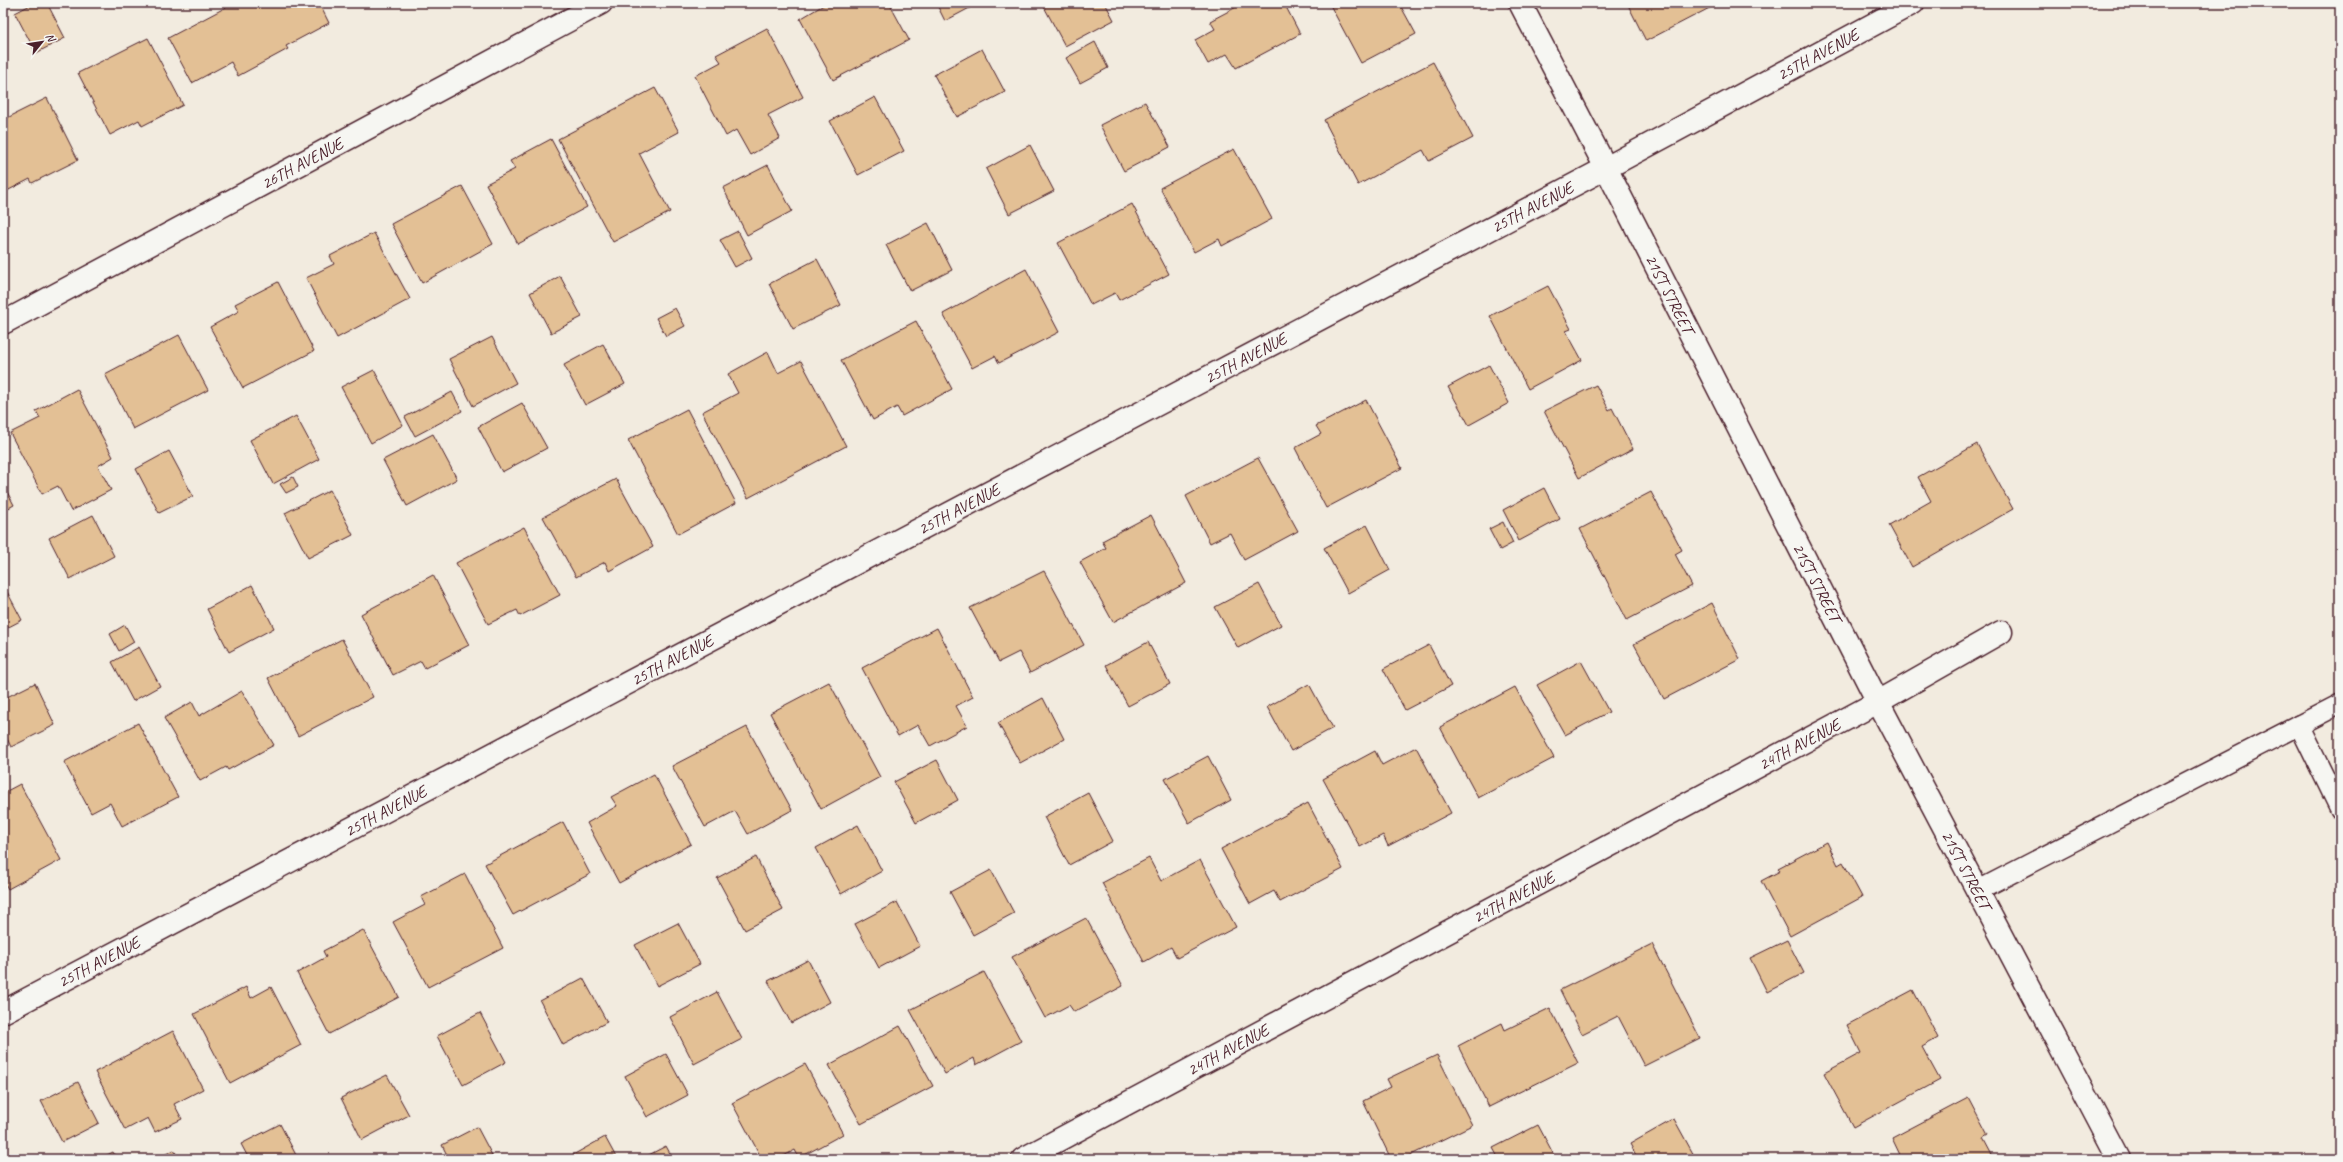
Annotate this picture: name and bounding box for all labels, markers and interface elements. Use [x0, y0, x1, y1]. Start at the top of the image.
north arrow [22, 22, 62, 62]
street label: 25TH AVENUE [1773, 23, 1864, 85]
text: N [43, 31, 60, 45]
street label: 26TH AVENUE [257, 132, 348, 193]
street label: 25TH AVENUE [1487, 176, 1578, 237]
street label: 21ST STREET [1641, 251, 1701, 340]
street label: 25TH AVENUE [1201, 327, 1292, 388]
street label: 25TH AVENUE [914, 478, 1005, 539]
street label: 21ST STREET [1788, 539, 1848, 629]
street label: 25TH AVENUE [627, 629, 718, 690]
street label: 24TH AVENUE [1755, 713, 1845, 775]
street label: 25TH AVENUE [341, 780, 432, 841]
street label: 21ST STREET [1937, 827, 1998, 916]
street label: 24TH AVENUE [1469, 866, 1560, 927]
street label: 25TH AVENUE [54, 931, 145, 992]
street label: 24TH AVENUE [1183, 1018, 1274, 1080]

